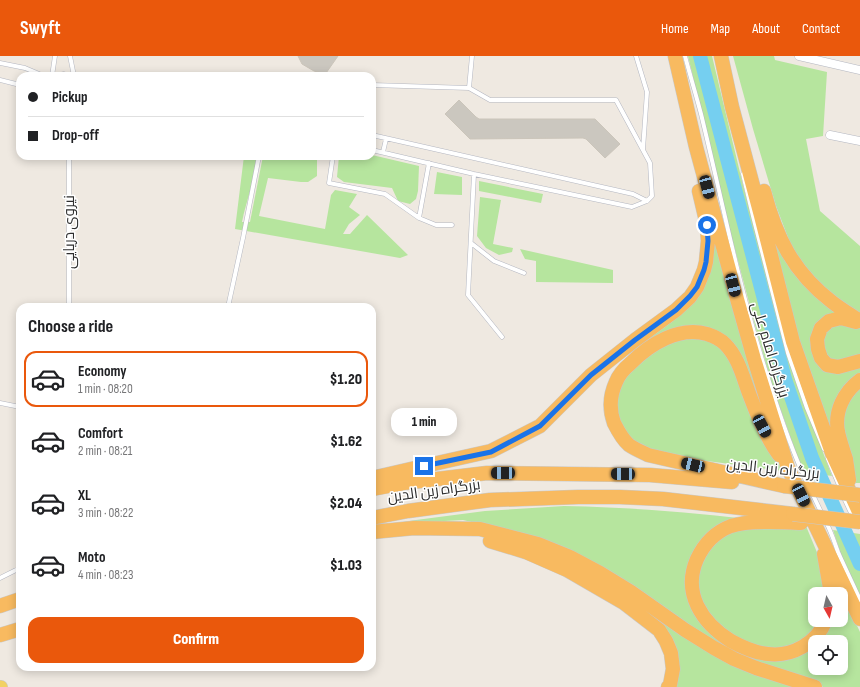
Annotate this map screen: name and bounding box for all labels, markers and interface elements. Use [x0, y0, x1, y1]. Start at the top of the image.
text: Swyft [20, 17, 61, 40]
text: Home [661, 20, 689, 37]
text: Map [711, 20, 730, 37]
text: About [752, 20, 780, 37]
text: Contact [802, 20, 840, 37]
text: Pickup [52, 88, 88, 107]
text: Drop-off [52, 126, 99, 145]
car [698, 174, 716, 200]
street label: نیروی دریایی [60, 195, 79, 269]
route start [698, 216, 716, 234]
car [724, 272, 742, 298]
street label: بزرگراه امام علی [746, 300, 794, 400]
text: Choose a ride [28, 316, 113, 337]
icon: car [30, 361, 66, 397]
text: Economy [78, 362, 127, 381]
text: $1.20 [330, 370, 362, 389]
text: 1 min · 08:20 [78, 381, 133, 397]
callout: 1 min [391, 408, 457, 436]
car [751, 413, 773, 439]
text: 1 min [412, 414, 436, 430]
icon: car [30, 423, 66, 459]
text: Comfort [78, 424, 123, 443]
text: $1.62 [330, 432, 362, 451]
text: 2 min · 08:21 [78, 443, 132, 459]
street label: بزرگراه زین الدین [725, 455, 821, 483]
car [680, 456, 706, 474]
route end [415, 457, 433, 475]
car [491, 467, 515, 479]
car [611, 468, 635, 480]
street label: بزرگراه زین الدین [386, 475, 482, 507]
car [790, 482, 812, 508]
icon: car [30, 485, 66, 521]
text: XL [78, 486, 91, 505]
text: $2.04 [329, 494, 362, 513]
text: 3 min · 08:22 [78, 505, 133, 521]
icon: car [30, 547, 66, 583]
text: Moto [78, 548, 105, 567]
text: $1.03 [330, 556, 362, 575]
text: 4 min · 08:23 [78, 567, 133, 583]
north arrow [808, 587, 848, 627]
map controls [808, 587, 848, 675]
button: Confirm [28, 617, 364, 663]
button: locate [808, 635, 848, 675]

